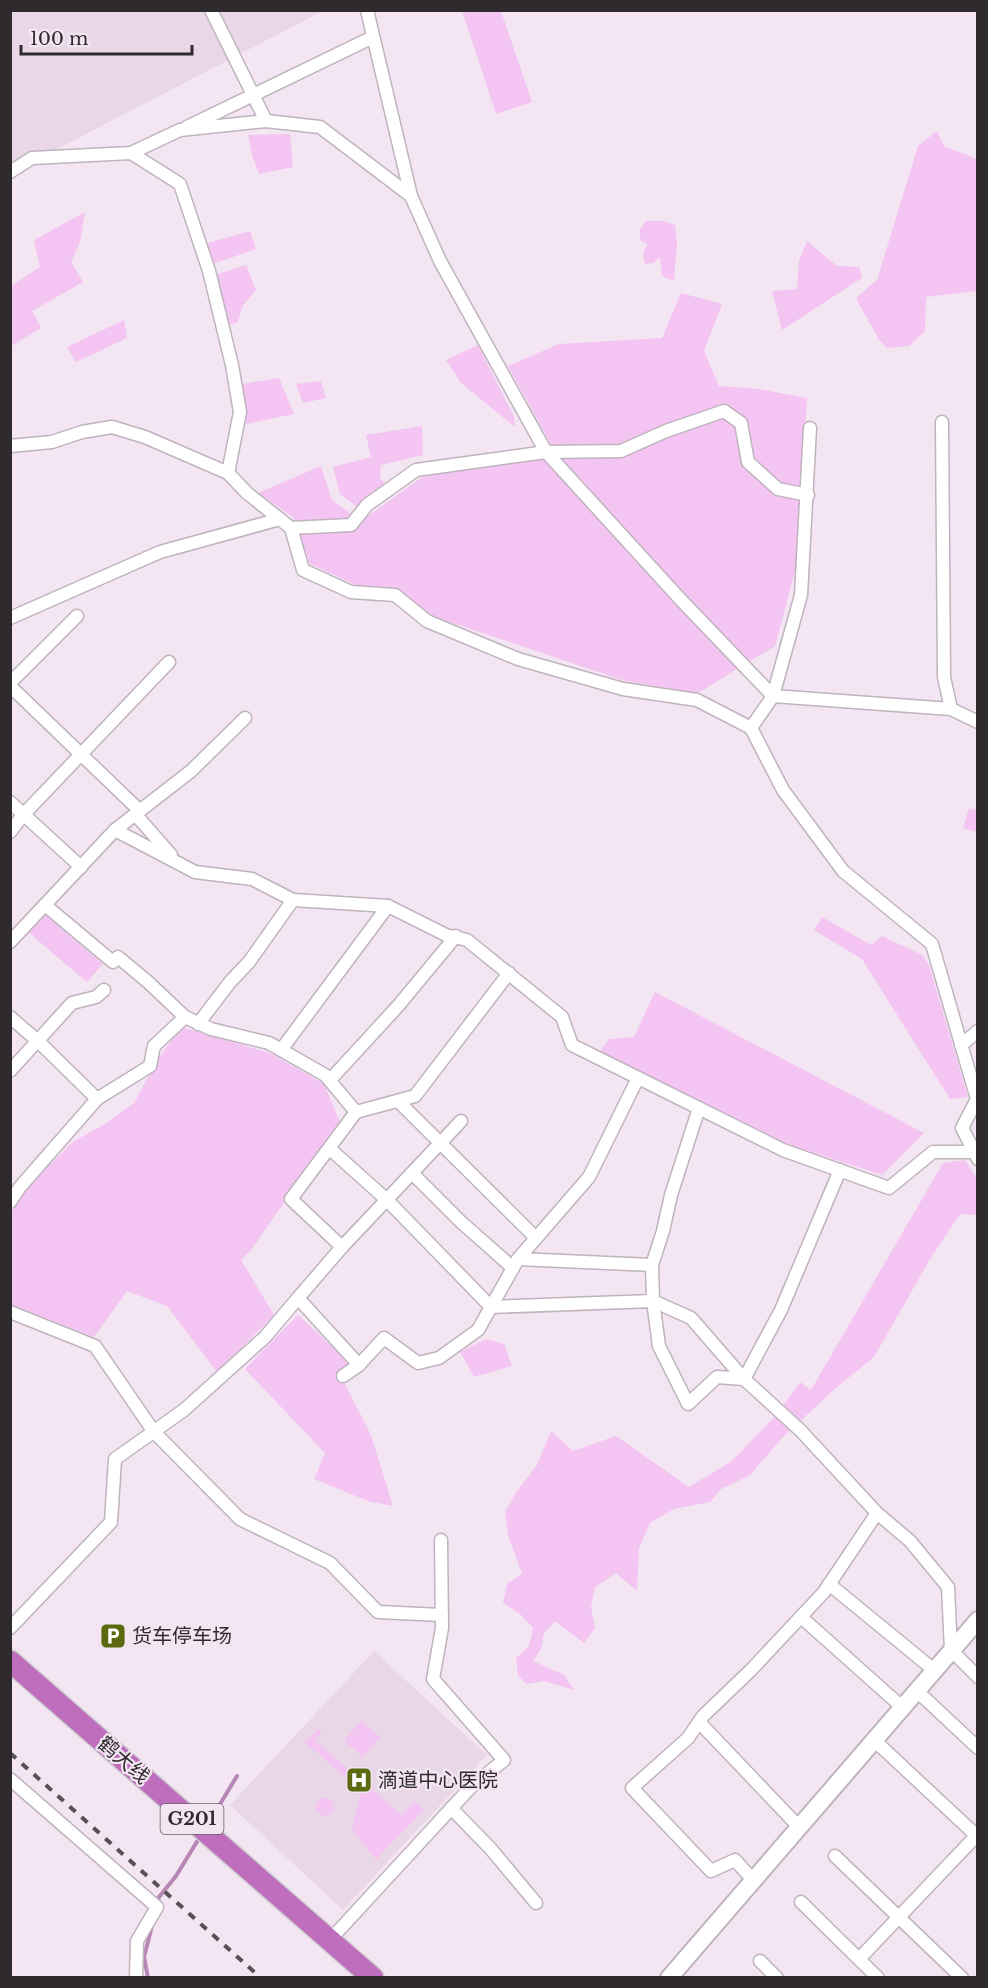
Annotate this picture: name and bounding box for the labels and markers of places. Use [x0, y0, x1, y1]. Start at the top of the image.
parking icon: 货车停车场 [98, 1621, 128, 1651]
place label: 货车停车场 [132, 1624, 232, 1648]
hospital icon: 滴道中心医院 [344, 1765, 374, 1795]
place label: 滴道中心医院 [378, 1768, 498, 1792]

